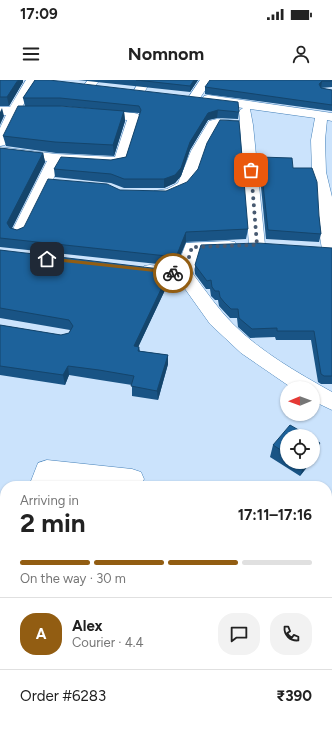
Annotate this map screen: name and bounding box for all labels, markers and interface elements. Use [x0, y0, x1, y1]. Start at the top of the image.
text: 17:09 [20, 5, 58, 23]
icon: menu [20, 43, 42, 65]
text: Nomnom [128, 43, 204, 65]
icon: person [290, 43, 312, 65]
pin [234, 153, 268, 187]
icon: bag [240, 159, 262, 181]
pin [30, 242, 64, 276]
icon: home [36, 248, 58, 270]
courier [153, 253, 193, 293]
icon: bike [162, 262, 184, 284]
north arrow [280, 381, 320, 421]
map controls [280, 381, 320, 469]
button: locate [280, 429, 320, 469]
text: Arriving in [20, 493, 79, 508]
text: 17:11–17:16 [238, 506, 312, 524]
text: 2 min [20, 507, 86, 539]
text: On the way · 30 m [20, 571, 126, 586]
button: chat [218, 613, 260, 655]
button: phone [270, 613, 312, 655]
text: Alex [72, 617, 102, 635]
text: A [36, 625, 46, 643]
text: Courier · 4.4 [72, 635, 144, 650]
text: Order #6283 [20, 687, 106, 705]
text: ₹390 [276, 687, 312, 705]

